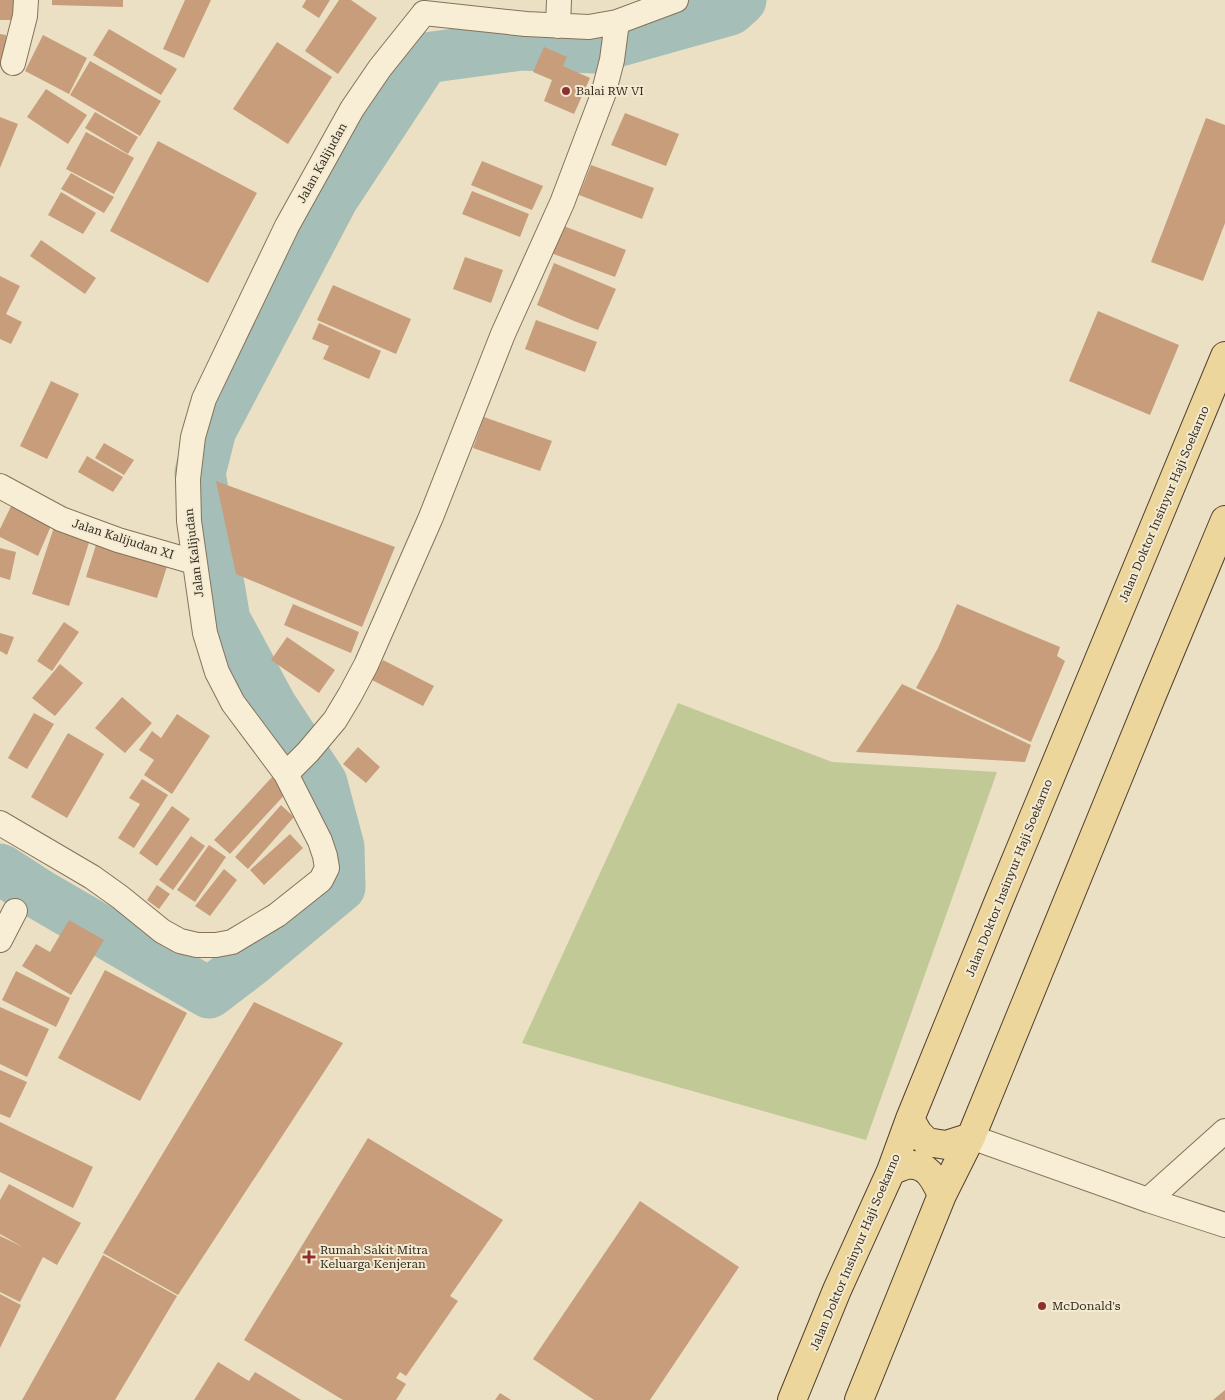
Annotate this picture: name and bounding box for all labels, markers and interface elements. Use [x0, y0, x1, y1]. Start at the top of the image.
place label: Balai RW VI [576, 84, 644, 98]
marker: Balai RW VI [560, 85, 572, 97]
street label: Jalan Kalijudan [294, 120, 350, 206]
street label: Jalan Doktor Insinyur Haji Soekarno [1116, 404, 1212, 604]
street label: Jalan Kalijudan [182, 507, 206, 598]
street label: Jalan Kalijudan XI [70, 516, 176, 562]
street label: Jalan Doktor Insinyur Haji Soekarno [963, 777, 1055, 979]
street label: Jalan Doktor Insinyur Haji Soekarno [807, 1152, 903, 1352]
place label: Rumah Sakit Mitra Keluarga Kenjeran [320, 1243, 428, 1271]
marker: Rumah Sakit Mitra Keluarga Kenjeran [302, 1250, 316, 1264]
place label: McDonald's [1052, 1299, 1121, 1313]
marker: McDonald's [1036, 1300, 1048, 1312]

